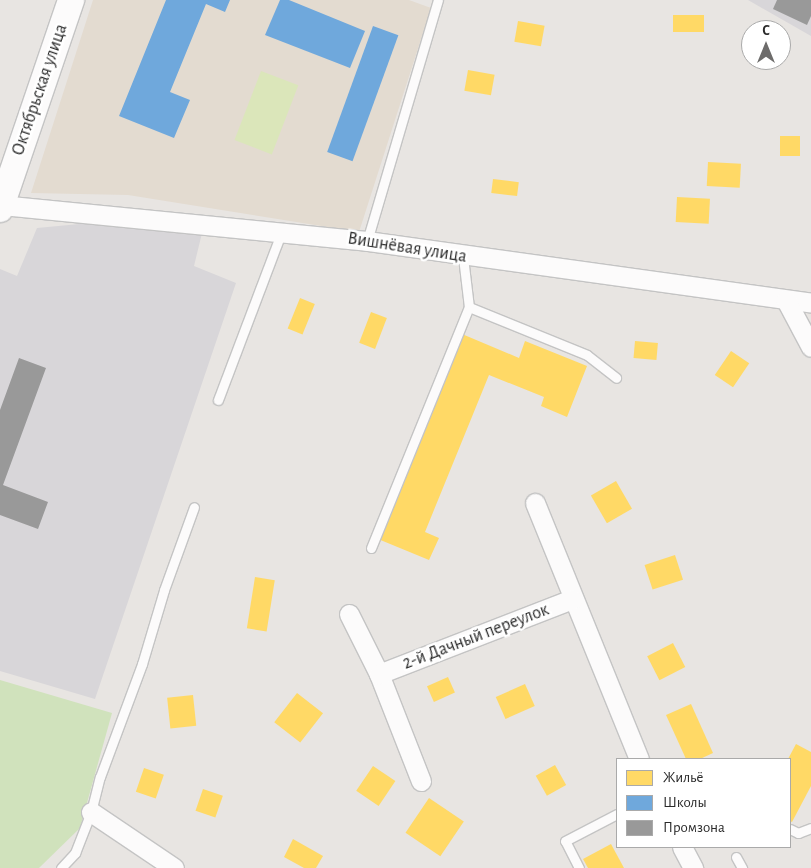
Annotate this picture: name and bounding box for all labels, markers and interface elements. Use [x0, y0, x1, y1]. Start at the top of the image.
north arrow [741, 20, 791, 70]
street label: Октябрьская улица [7, 21, 73, 159]
text: С [762, 24, 770, 38]
street label: Вишнёвая улица [346, 228, 468, 268]
street label: 2-й Дачный переулок [400, 599, 552, 675]
legend [616, 758, 791, 848]
text: Жильё [663, 770, 703, 785]
text: Школы [663, 795, 707, 810]
text: Промзона [663, 820, 725, 835]

